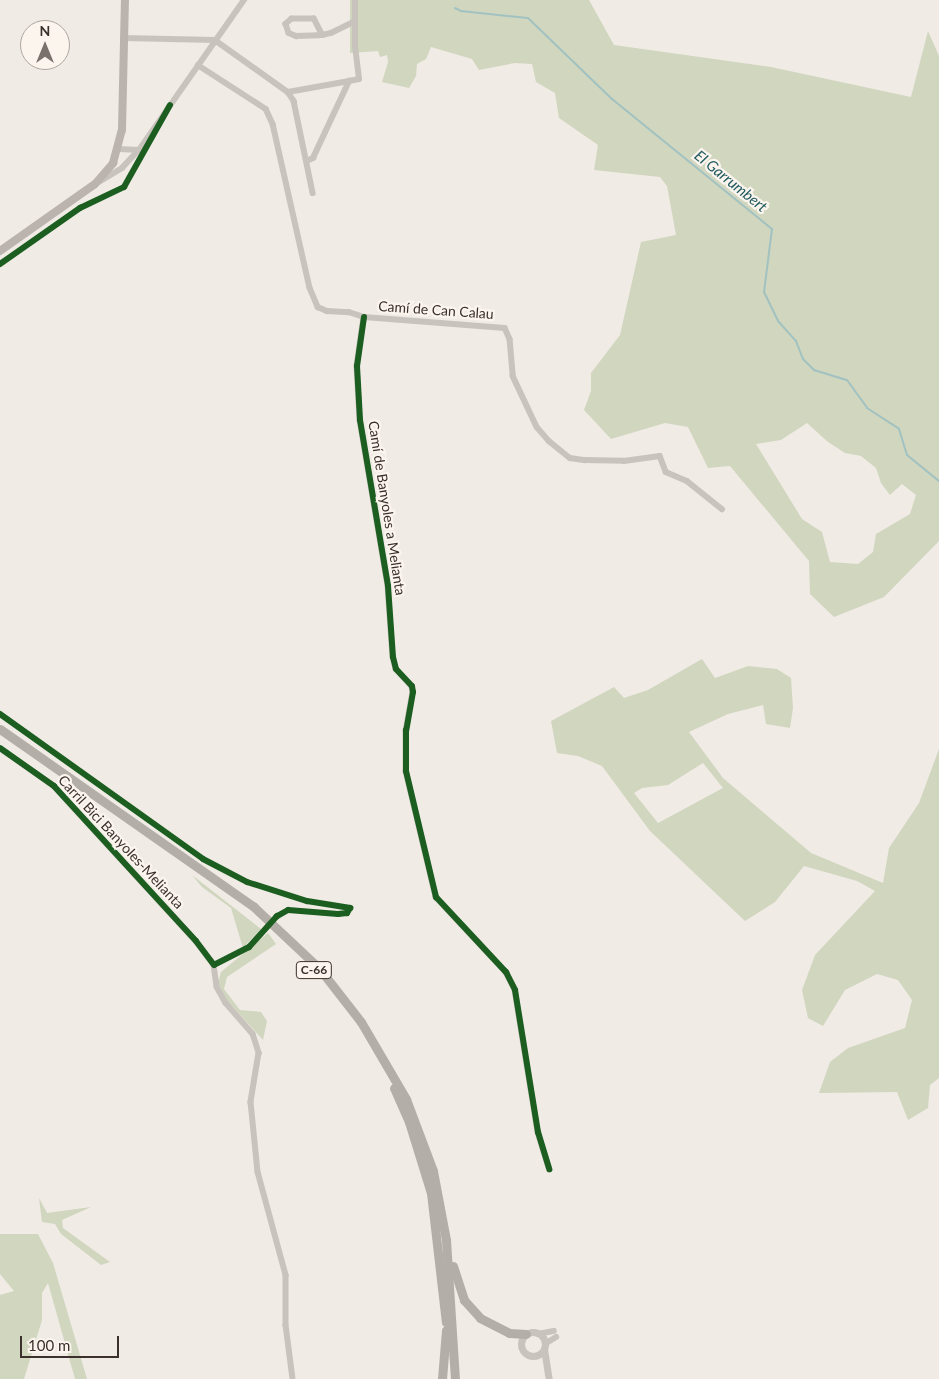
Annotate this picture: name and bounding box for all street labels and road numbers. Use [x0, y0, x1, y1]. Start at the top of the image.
street label: Camí de Can Calau [378, 298, 494, 322]
street label: Camí de Banyoles a Melianta [365, 420, 409, 596]
street label: Carril Bici Banyoles-Melianta [55, 772, 187, 912]
road number: C-66 [295, 960, 333, 980]

